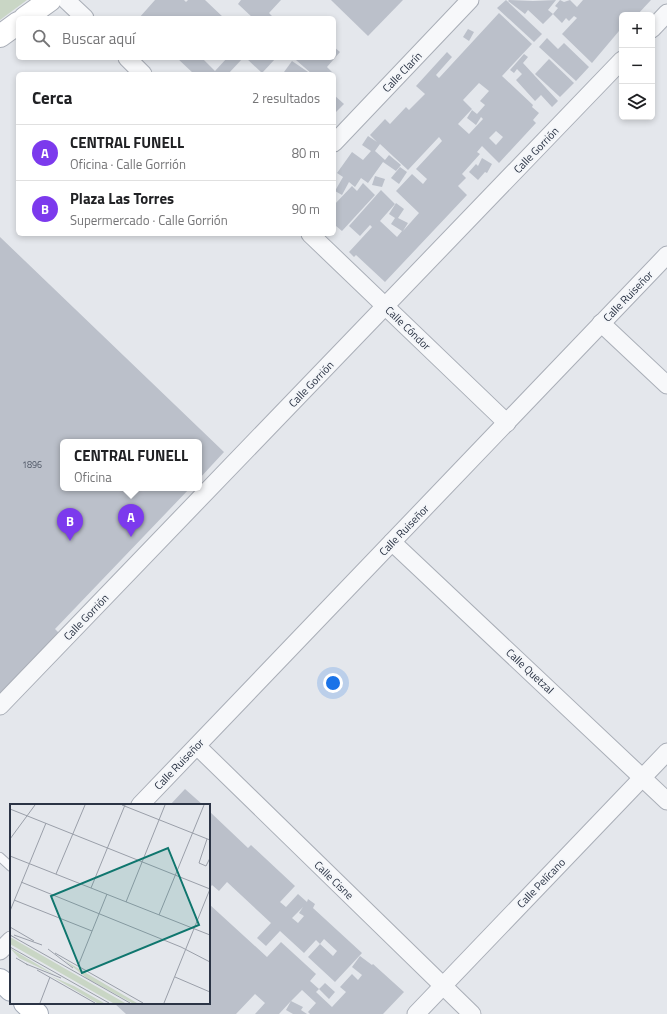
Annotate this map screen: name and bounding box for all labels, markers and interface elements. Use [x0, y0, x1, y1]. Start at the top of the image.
map controls [619, 12, 655, 120]
button: + [619, 12, 655, 48]
search box [16, 16, 336, 60]
icon: search [30, 27, 52, 49]
text: Buscar aquí [62, 27, 135, 50]
street label: Calle Clarín [379, 48, 425, 96]
button: − [619, 48, 655, 84]
button: layers [619, 84, 655, 120]
text: Cerca [32, 85, 72, 111]
text: 2 resultados [252, 88, 320, 108]
street label: Calle Gorrión [510, 123, 562, 177]
text: CENTRAL FUNELL [70, 131, 184, 154]
text: A [41, 143, 49, 163]
text: 80 m [292, 143, 320, 163]
text: Oficina · Calle Gorrión [70, 154, 186, 174]
text: Plaza Las Torres [70, 187, 174, 210]
text: B [41, 199, 49, 219]
text: 90 m [292, 199, 320, 219]
text: Supermercado · Calle Gorrión [70, 210, 228, 230]
street label: Calle Ruiseñor [599, 267, 657, 325]
street label: Calle Cóndor [382, 302, 434, 354]
street label: Calle Gorrión [285, 357, 337, 411]
popup [60, 439, 202, 491]
text: CENTRAL FUNELL [74, 444, 188, 467]
house number: 1896 [22, 458, 42, 471]
text: Oficina [74, 467, 112, 487]
street label: Calle Ruiseñor [375, 501, 433, 559]
pin: A [118, 504, 144, 537]
pin: B [57, 508, 83, 541]
street label: Calle Gorrión [60, 590, 112, 644]
street label: Calle Quetzal [503, 645, 557, 697]
your location [323, 673, 343, 693]
street label: Calle Ruiseñor [150, 735, 208, 793]
inset map [10, 804, 210, 1004]
street label: Calle Pelícano [513, 854, 569, 911]
street label: Calle Cisne [311, 857, 358, 903]

